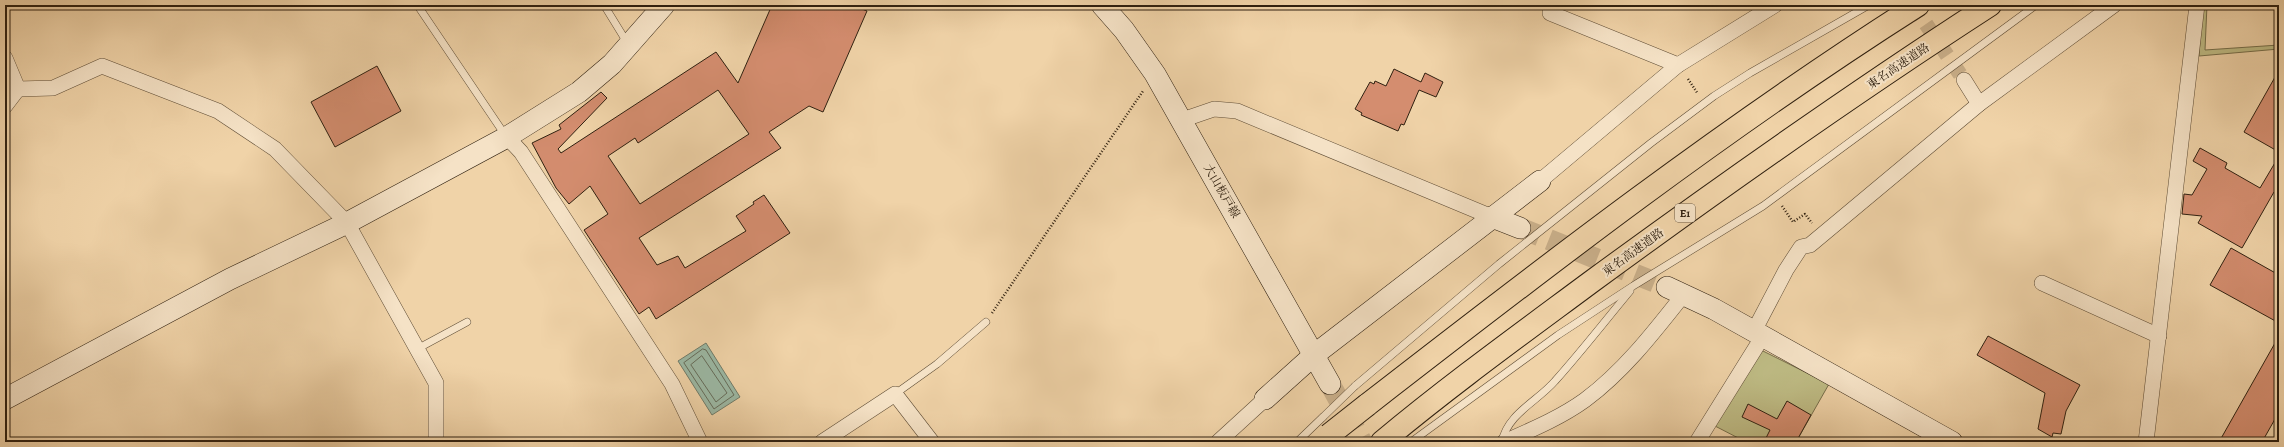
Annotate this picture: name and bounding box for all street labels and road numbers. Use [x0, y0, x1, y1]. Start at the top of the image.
street label: 東名高速道路 [1864, 39, 1932, 93]
street label: 大山板戸線 [1200, 161, 1244, 221]
road number: E1 [1675, 204, 1695, 222]
street label: 東名高速道路 [1599, 224, 1667, 280]

